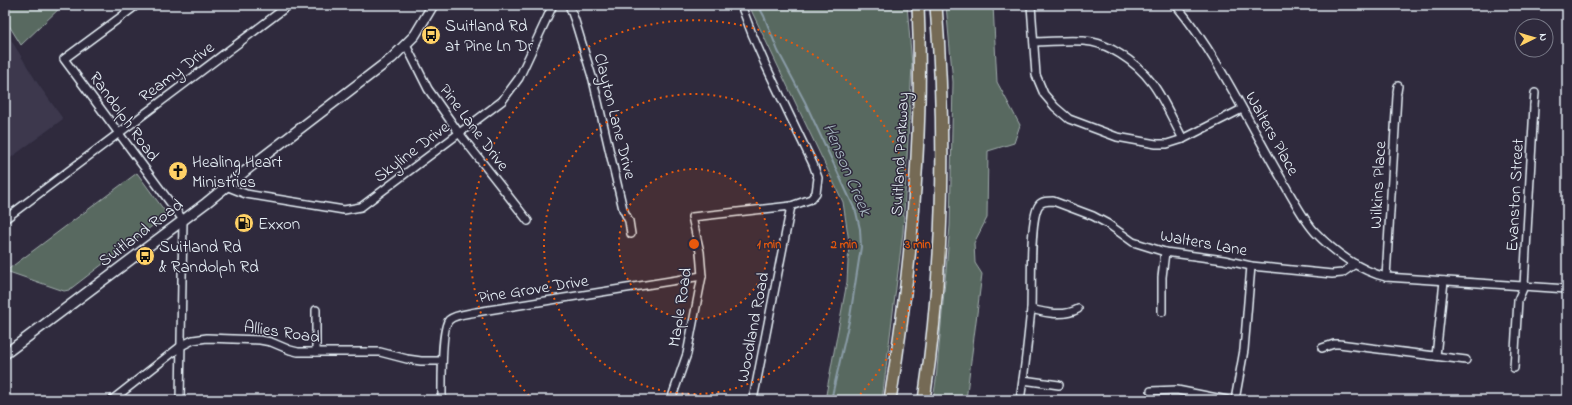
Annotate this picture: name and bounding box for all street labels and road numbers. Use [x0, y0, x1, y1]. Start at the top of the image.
street label: Reamy Drive [134, 35, 221, 110]
street label: Clayton Lane Drive [586, 51, 642, 183]
street label: Randolph Road [83, 67, 165, 167]
street label: Pine Lane Drive [433, 79, 515, 177]
street label: Walters Place [1238, 87, 1305, 181]
street label: Suitland Parkway [885, 91, 917, 217]
street label: Skyline Drive [369, 115, 456, 190]
street label: Evanston Street [1500, 138, 1531, 252]
street label: Wilkins Place [1364, 140, 1393, 230]
street label: Suitland Road [93, 193, 189, 273]
street label: Walters Lane [1158, 224, 1250, 264]
street label: Maple Road [662, 265, 699, 349]
street label: Pine Grove Drive [476, 268, 591, 311]
street label: Woodland Road [731, 270, 776, 384]
street label: Allies Road [242, 315, 322, 350]

